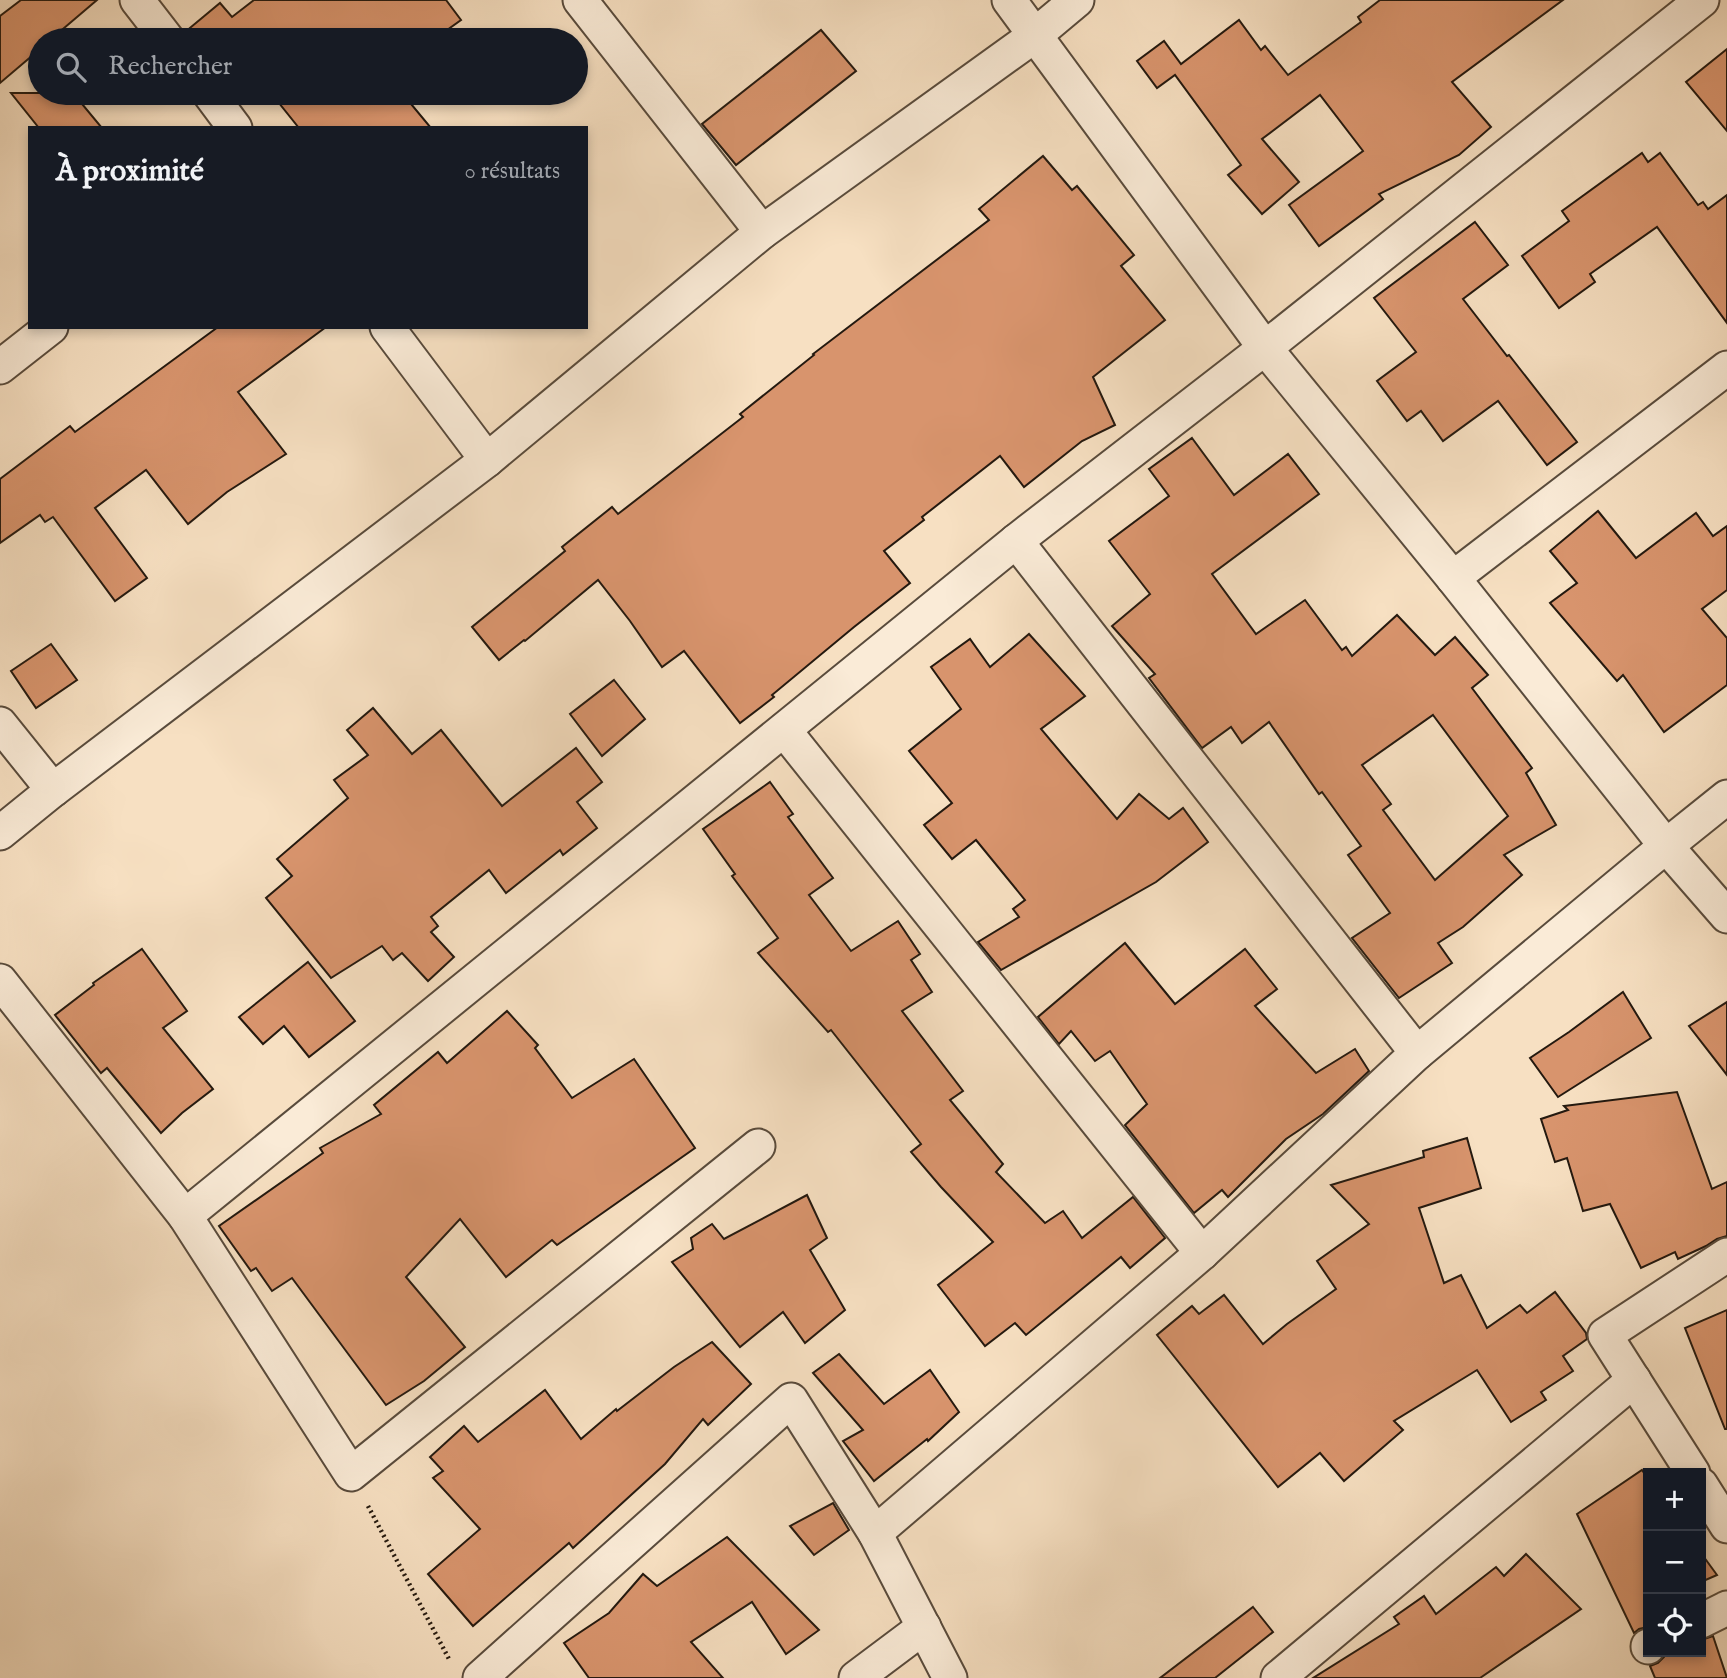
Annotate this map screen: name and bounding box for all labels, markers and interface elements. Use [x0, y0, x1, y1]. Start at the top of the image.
search box [28, 28, 588, 105]
icon: search [52, 48, 90, 86]
text: Rechercher [108, 50, 232, 83]
text: À proximité [56, 153, 204, 191]
text: 0 résultats [465, 157, 560, 186]
map controls [1643, 1468, 1706, 1657]
button: + [1643, 1468, 1706, 1531]
button: − [1643, 1531, 1706, 1594]
button: locate [1643, 1594, 1706, 1657]

